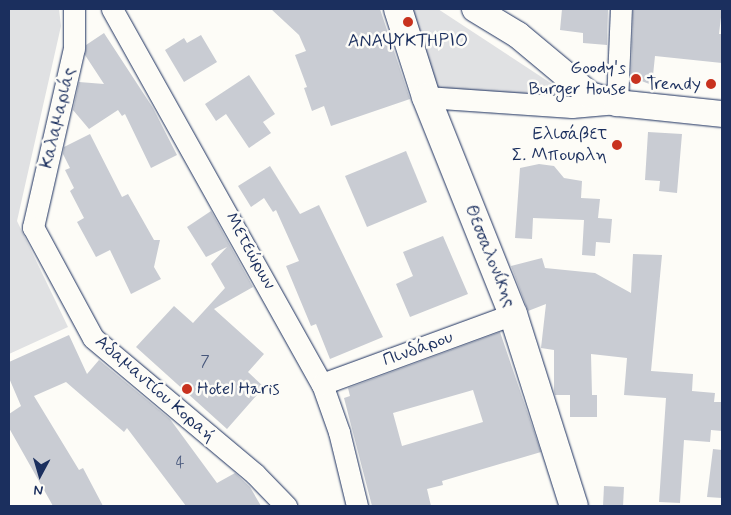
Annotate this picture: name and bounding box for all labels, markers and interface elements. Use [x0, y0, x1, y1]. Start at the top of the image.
marker: ΑΝΑΨΥΚΤΗΡΙΟ [402, 16, 414, 28]
place label: ΑΝΑΨΥΚΤΗΡΙΟ [348, 30, 468, 52]
place label: Goody's Burger House [526, 58, 626, 100]
street label: Καλαμαριάς [36, 65, 80, 171]
marker: Goody's Burger House [630, 73, 642, 85]
place label: Trendy [646, 73, 701, 95]
marker: Trendy [705, 78, 717, 90]
place label: Ελισάβετ Σ. Μπουρλη [512, 124, 607, 166]
marker: Ελισάβετ Σ. Μπουρλη [611, 139, 623, 151]
street label: Θεσσαλονίκης [460, 202, 520, 310]
street label: Μετεώρων [220, 208, 280, 294]
street label: Πινδάρου [380, 326, 456, 372]
street label: Αδαμαντίου Κοραή [90, 331, 220, 447]
house number: 7 [200, 354, 210, 372]
place label: Hotel Haris [197, 378, 278, 400]
marker: Hotel Haris [181, 383, 193, 395]
north arrow [15, 450, 65, 500]
house number: 4 [176, 455, 184, 473]
text: N [33, 480, 44, 499]

